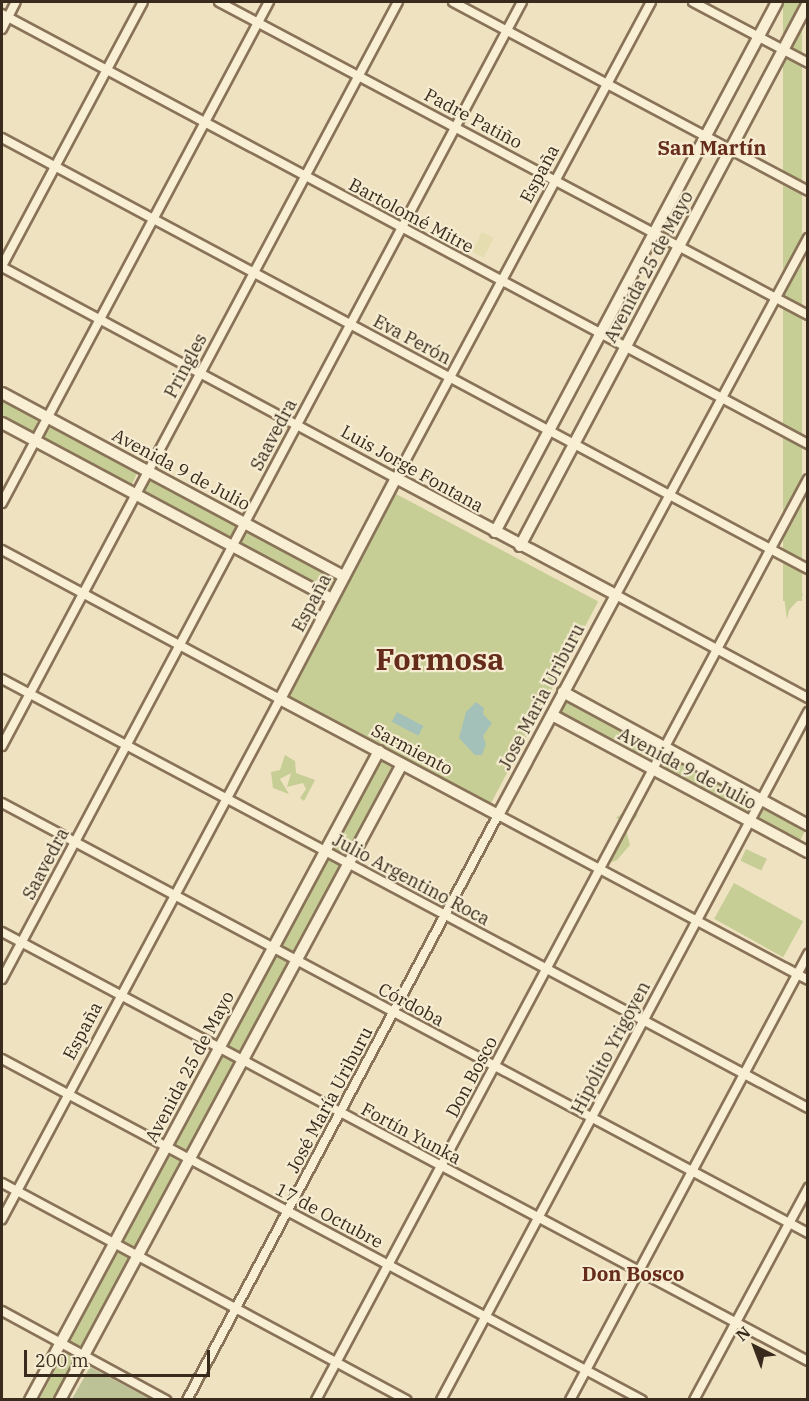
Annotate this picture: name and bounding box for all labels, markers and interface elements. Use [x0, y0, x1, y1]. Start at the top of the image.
street label: Padre Patiño [420, 84, 526, 154]
district label: San Martín [658, 135, 766, 159]
street label: España [516, 141, 564, 207]
street label: Bartolomé Mitre [345, 174, 477, 258]
street label: Avenida 25 de Mayo [600, 188, 698, 346]
street label: Eva Perón [369, 311, 455, 369]
street label: Pringles [160, 330, 212, 402]
street label: Saavedra [246, 395, 302, 475]
street label: Luis Jorge Fontana [337, 421, 487, 517]
street label: Avenida 9 de Julio [108, 424, 254, 516]
street label: España [288, 570, 336, 636]
street label: Jose Maria Uriburu [494, 620, 590, 774]
district label: Formosa [376, 641, 504, 677]
street label: Sarmiento [368, 720, 456, 780]
street label: Avenida 9 de Julio [614, 723, 760, 815]
street label: Saavedra [18, 824, 74, 904]
street label: Julio Argentino Roca [329, 829, 493, 931]
street label: Hipólito Yrigoyen [567, 978, 655, 1118]
street label: Córdoba [374, 979, 448, 1031]
street label: Avenida 25 de Mayo [141, 988, 239, 1146]
street label: España [59, 998, 107, 1064]
street label: José María Uriburu [282, 1023, 378, 1177]
street label: Don Bosco [442, 1033, 502, 1121]
street label: Fortín Yunka [357, 1099, 465, 1169]
street label: 17 de Octubre [272, 1179, 386, 1253]
district label: Don Bosco [582, 1261, 684, 1285]
north arrow [725, 1317, 785, 1377]
text: N [732, 1322, 754, 1345]
scale bar [27, 1338, 213, 1376]
text: 200 m [35, 1349, 89, 1372]

